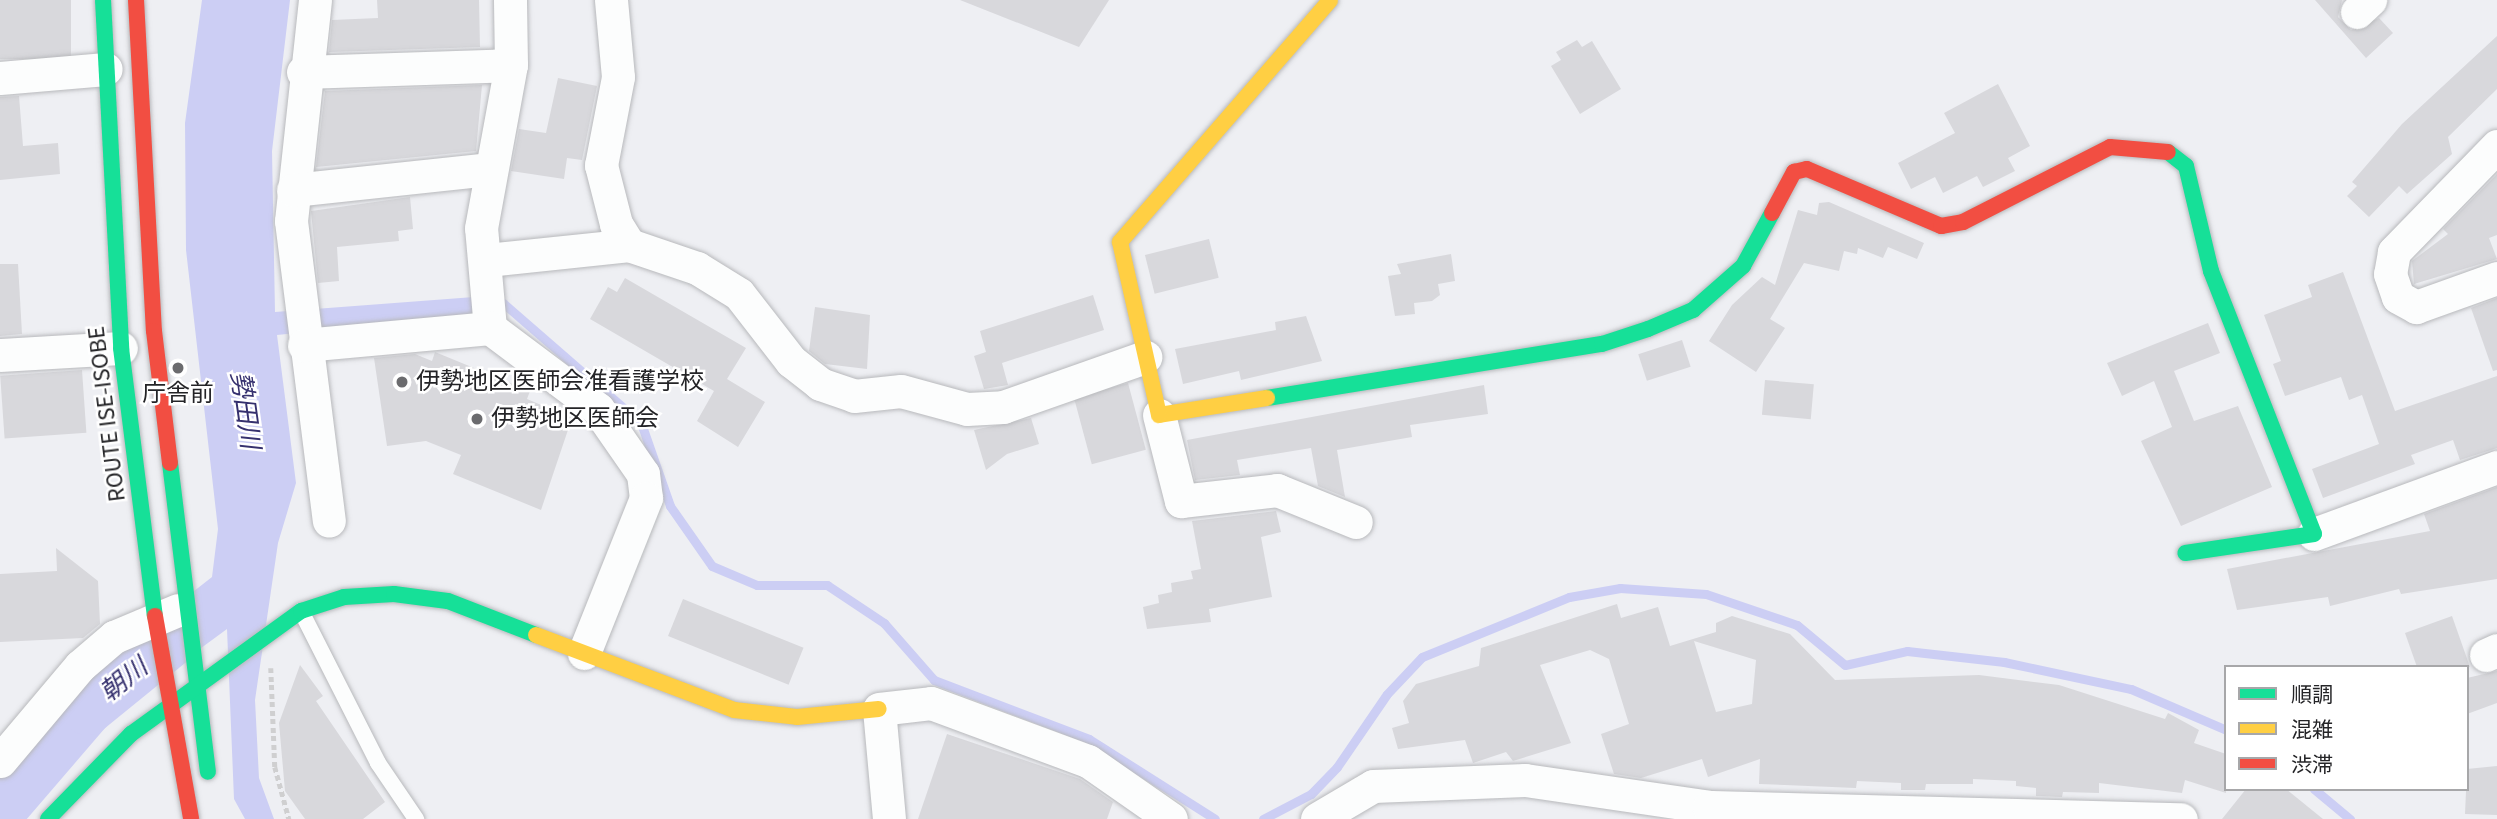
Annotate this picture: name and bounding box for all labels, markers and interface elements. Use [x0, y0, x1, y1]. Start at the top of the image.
street label: ROUTE ISE-ISOBE [82, 325, 132, 503]
marker: 庁舎前 [170, 360, 186, 376]
place label: 伊勢地区医師会准看護学校 [416, 368, 704, 396]
water label: 勢田川 [224, 369, 266, 451]
marker: 伊勢地区医師会准看護学校 [394, 374, 410, 390]
place label: 庁舎前 [142, 380, 214, 408]
place label: 伊勢地区医師会 [491, 405, 659, 433]
marker: 伊勢地区医師会 [469, 411, 485, 427]
water label: 朝川 [94, 652, 154, 708]
legend [2224, 665, 2469, 791]
text: 順調 [2291, 680, 2333, 710]
text: 混雑 [2291, 715, 2333, 745]
text: 渋滞 [2291, 750, 2333, 780]

